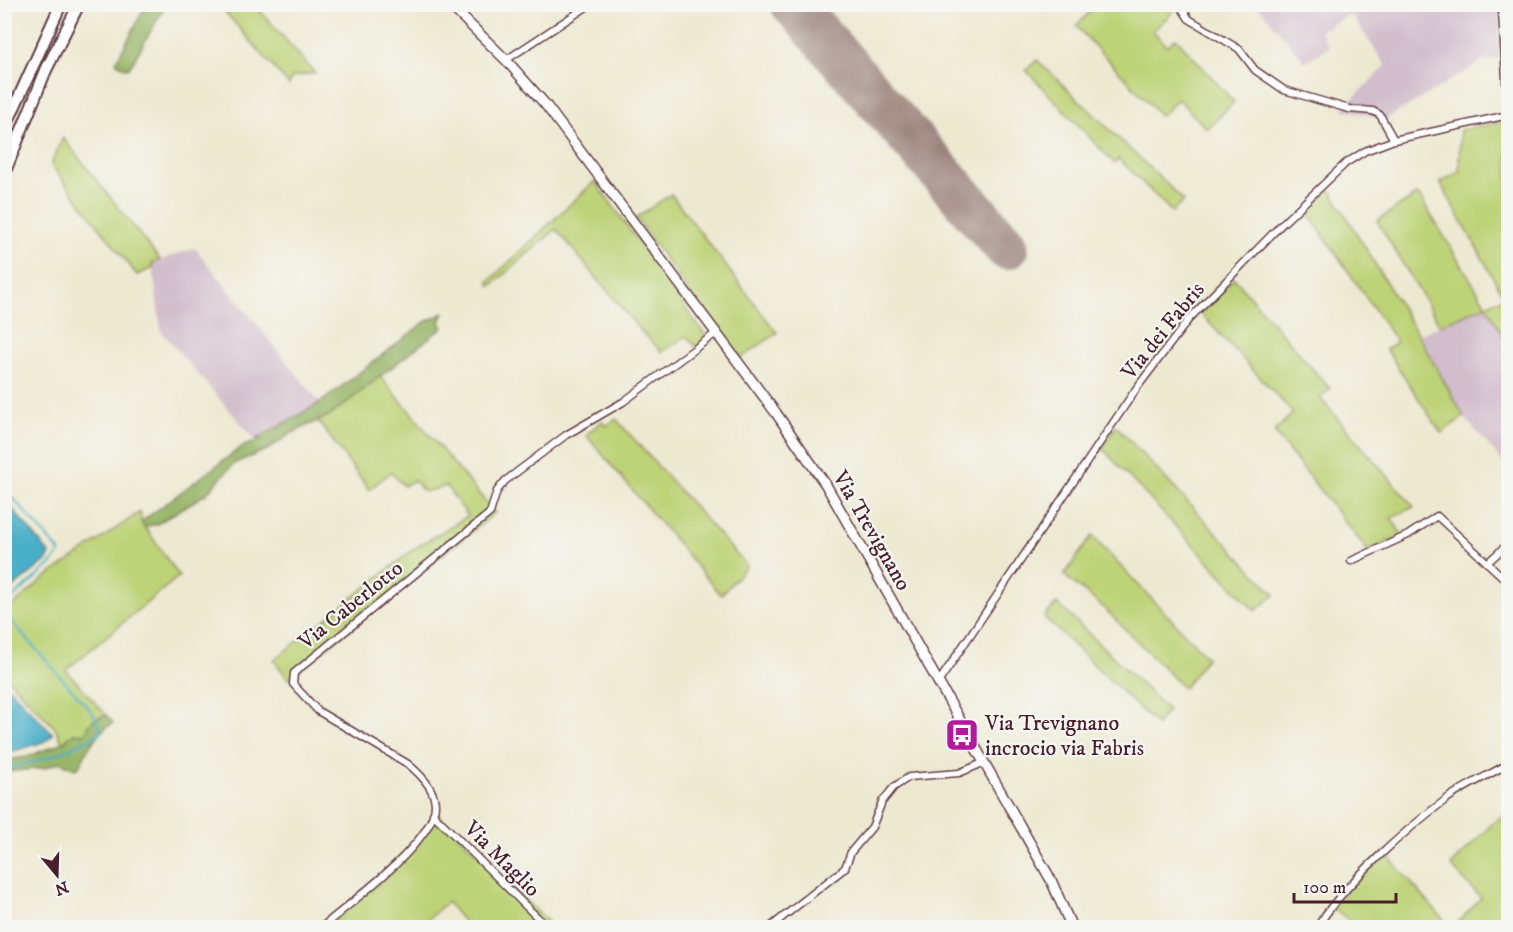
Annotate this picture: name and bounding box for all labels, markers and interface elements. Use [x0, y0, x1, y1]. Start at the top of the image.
street label: Via dei Fabris [1115, 277, 1211, 386]
street label: Via Trevignano [826, 465, 917, 596]
street label: Via Caberlotto [292, 555, 409, 656]
place label: Via Trevignano incrocio via Fabris [984, 710, 1144, 762]
bus stop icon: Via Trevignano incrocio via Fabris [944, 717, 980, 753]
street label: Via Maglio [458, 815, 546, 903]
north arrow [27, 845, 87, 905]
scale bar [1294, 866, 1396, 904]
text: N [52, 877, 71, 900]
text: 100 m [1303, 877, 1346, 899]

